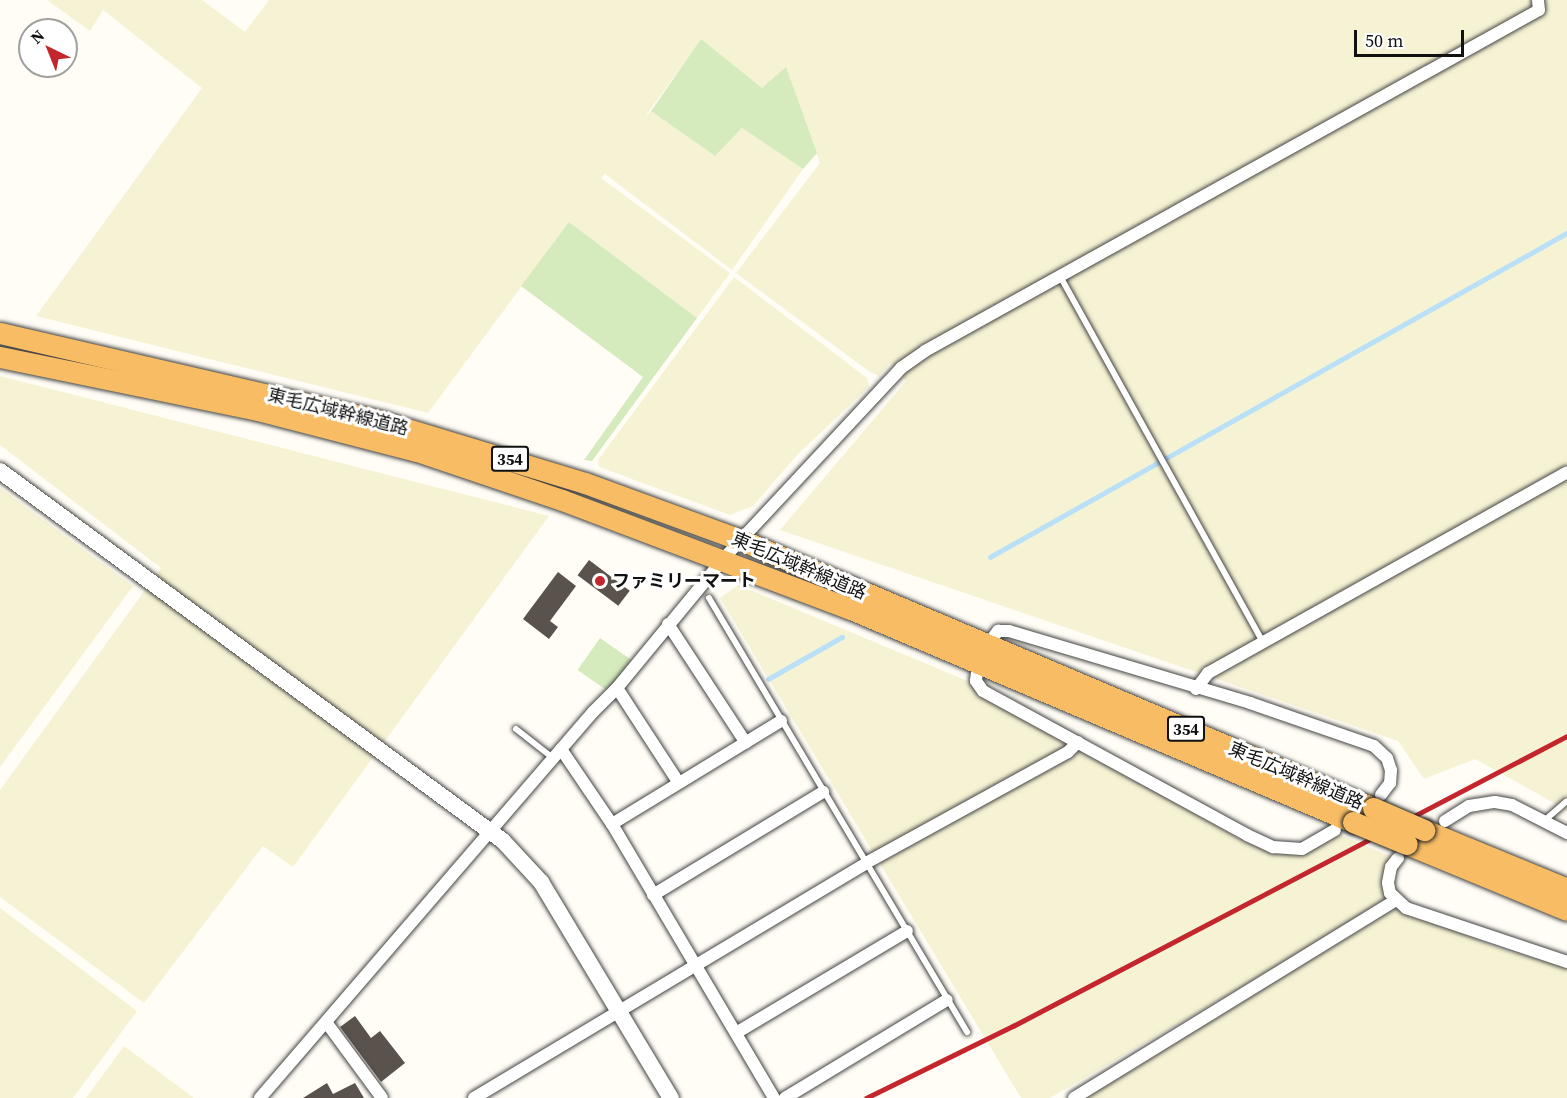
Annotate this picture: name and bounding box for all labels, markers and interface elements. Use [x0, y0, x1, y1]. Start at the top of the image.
north arrow [18, 18, 78, 78]
scale bar [1357, 18, 1466, 56]
text: N [25, 24, 49, 48]
text: 50 m [1365, 28, 1403, 53]
street label: 東毛広域幹線道路 [266, 384, 410, 440]
road number: 354 [490, 446, 530, 472]
street label: 東毛広域幹線道路 [729, 528, 869, 604]
place label: ファミリーマート [612, 570, 756, 592]
marker: ファミリーマート [593, 574, 607, 588]
road number: 354 [1166, 716, 1206, 742]
street label: 東毛広域幹線道路 [1226, 738, 1366, 814]

